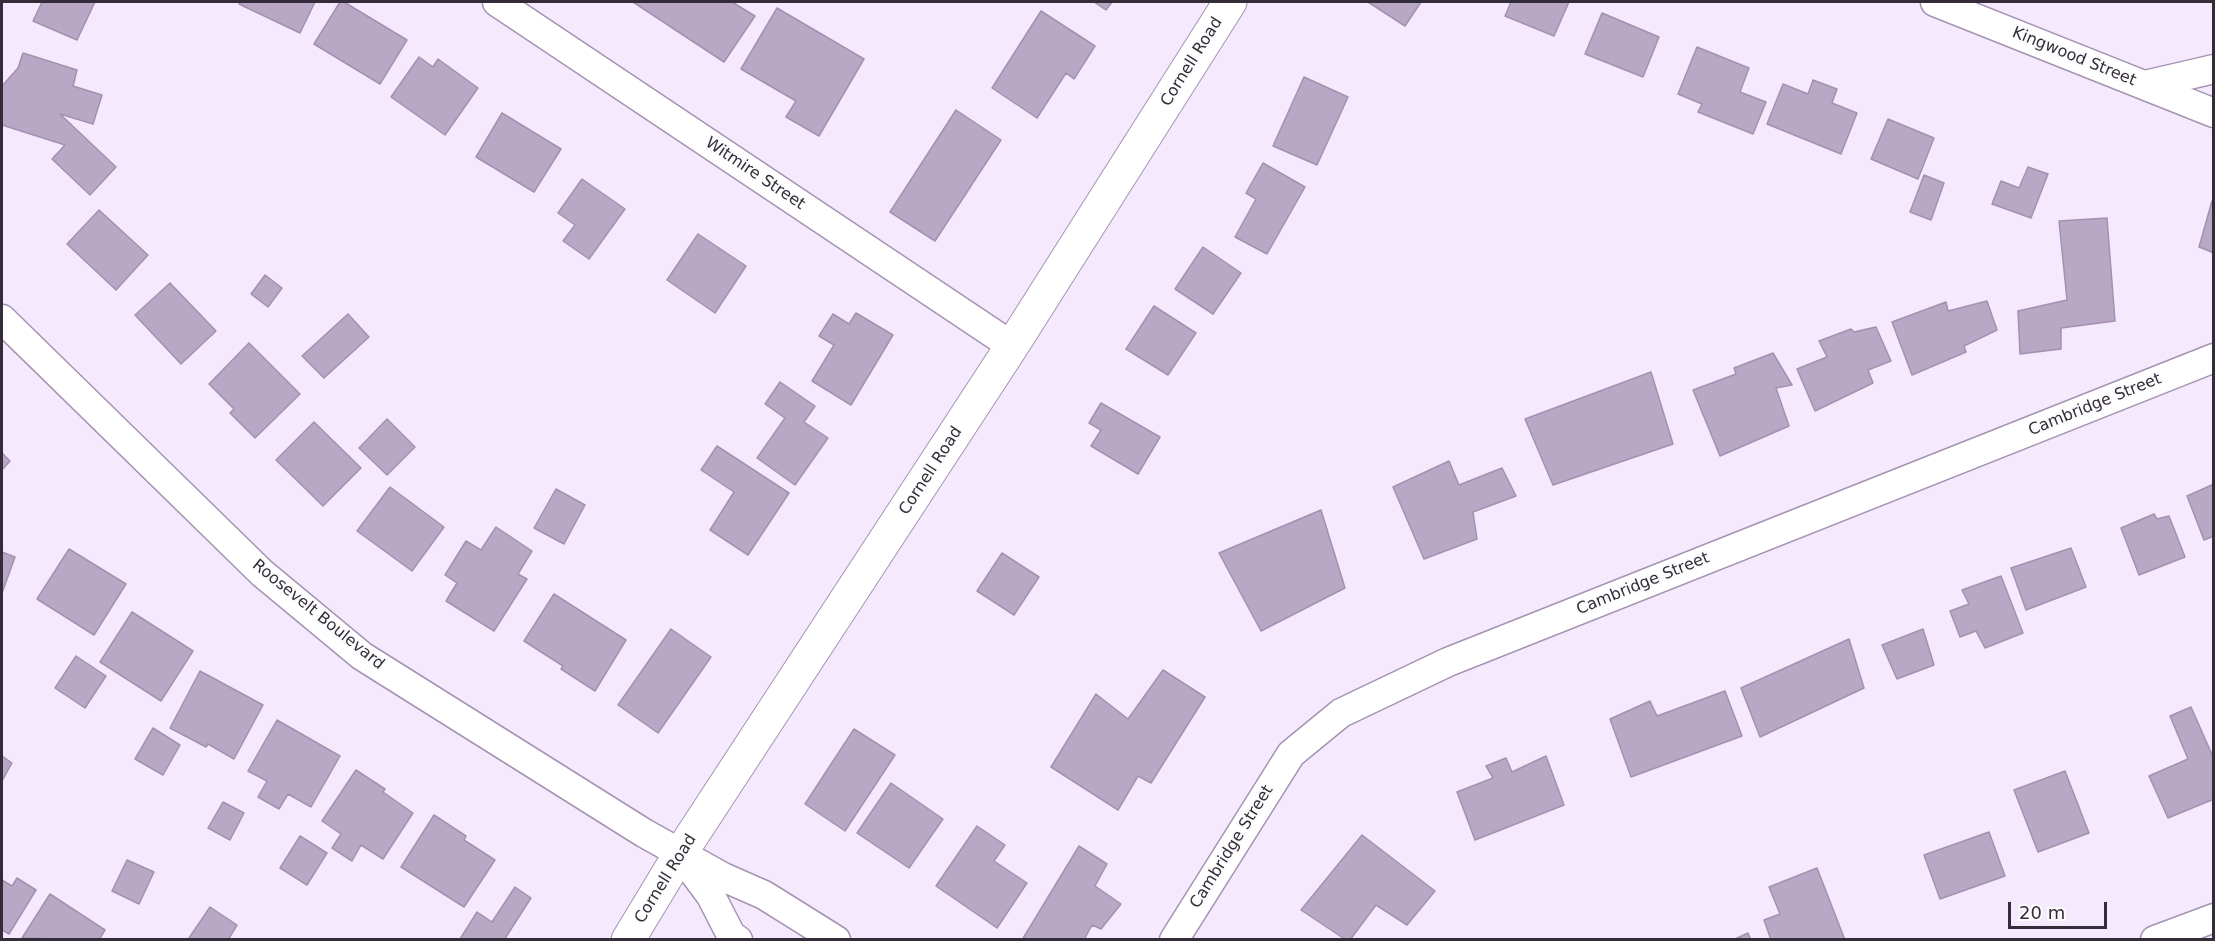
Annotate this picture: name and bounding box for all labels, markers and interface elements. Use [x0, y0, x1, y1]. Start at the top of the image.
street label: Cornell Road [1157, 14, 1227, 110]
street label: Kingwood Street [2009, 23, 2139, 91]
street label: Witmire Street [702, 134, 808, 214]
street label: Cambridge Street [2026, 370, 2164, 440]
street label: Cornell Road [895, 423, 967, 519]
street label: Cambridge Street [1574, 549, 1712, 619]
street label: Roosevelt Boulevard [248, 556, 388, 674]
street label: Cambridge Street [1186, 782, 1278, 912]
street label: Cornell Road [631, 831, 701, 927]
scale bar [2011, 890, 2110, 928]
text: 20 m [2019, 902, 2065, 923]

